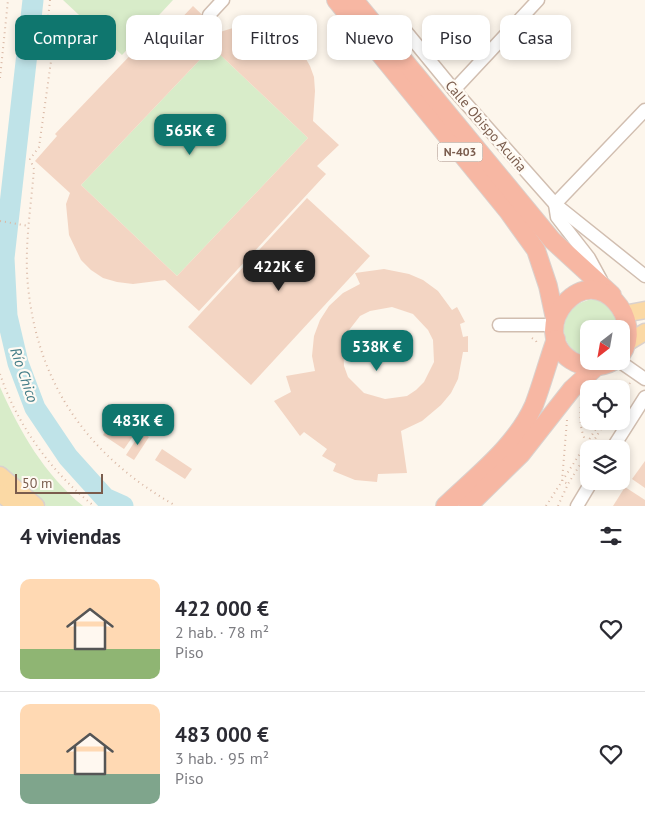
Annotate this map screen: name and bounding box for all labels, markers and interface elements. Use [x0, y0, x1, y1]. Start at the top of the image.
chip: Comprar [15, 15, 116, 60]
chip: Alquilar [126, 15, 222, 60]
chip: Filtros [232, 15, 317, 60]
chip: Nuevo [327, 15, 412, 60]
chip: Piso [422, 15, 490, 60]
chip: Casa [500, 15, 571, 60]
street label: Calle Obispo Acuña [441, 77, 531, 175]
pin: 565K € [149, 114, 231, 156]
text: 565K € [165, 120, 215, 140]
road number: N-403 [438, 142, 482, 162]
pin: 422K € [238, 250, 320, 292]
text: 422K € [254, 256, 304, 276]
north arrow [580, 320, 630, 370]
map controls [580, 320, 630, 490]
pin: 538K € [336, 330, 418, 372]
text: 538K € [352, 336, 402, 356]
water label: Río Chico [6, 345, 43, 405]
button: locate [580, 380, 630, 430]
pin: 483K € [97, 404, 179, 446]
text: 483K € [113, 410, 163, 430]
button: layers [580, 440, 630, 490]
scale bar [15, 471, 102, 494]
text: 50 m [22, 474, 52, 492]
icon: filters [597, 522, 625, 550]
text: 4 viviendas [20, 523, 121, 550]
text: 422 000 € [175, 595, 269, 622]
icon: home [60, 599, 120, 659]
icon: heart [597, 615, 625, 643]
text: 2 hab. · 78 m² [175, 622, 269, 642]
text: Piso [175, 642, 204, 662]
text: 483 000 € [175, 721, 269, 748]
icon: home [60, 724, 120, 784]
icon: heart [597, 740, 625, 768]
text: 3 hab. · 95 m² [175, 748, 269, 768]
text: Piso [175, 768, 204, 788]

